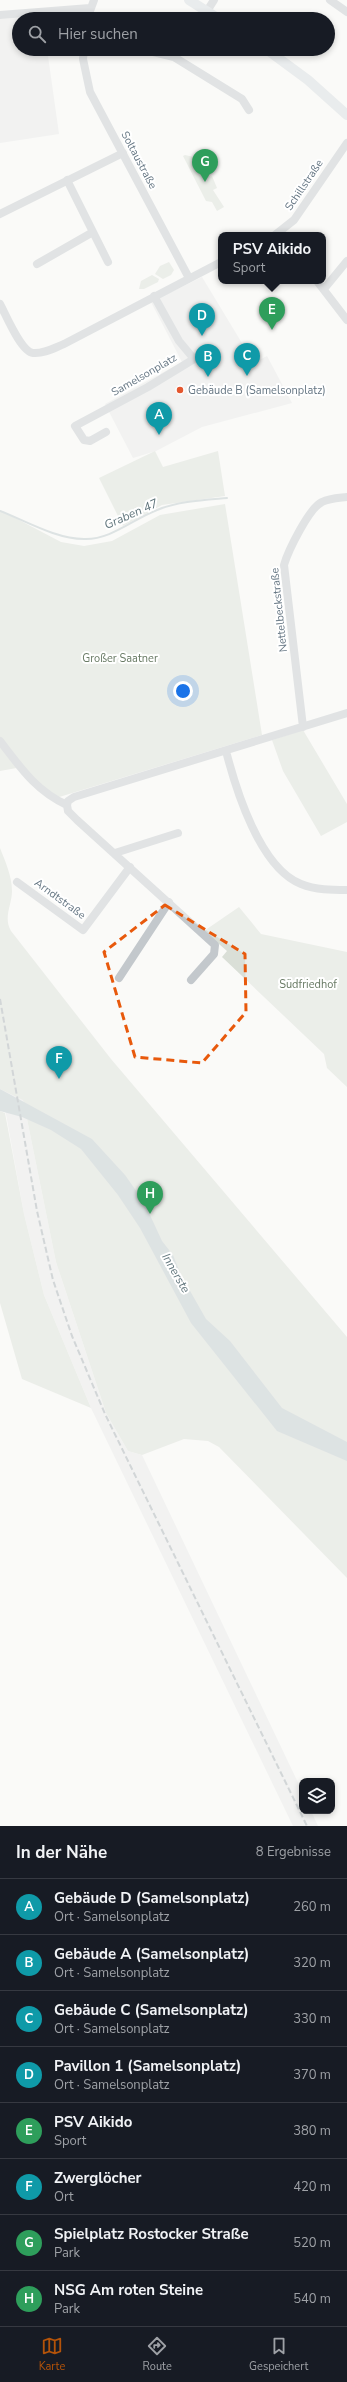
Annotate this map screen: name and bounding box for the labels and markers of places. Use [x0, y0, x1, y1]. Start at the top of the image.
pin: G [192, 149, 218, 182]
pin: E [259, 297, 285, 330]
pin: D [189, 303, 215, 336]
pin: C [234, 343, 260, 376]
pin: B [195, 344, 221, 377]
place label: Gebäude B (Samelsonplatz) [188, 383, 326, 398]
marker: Gebäude B (Samelsonplatz) [175, 385, 185, 395]
pin: A [146, 402, 172, 435]
pin: F [46, 1046, 72, 1079]
pin: H [137, 1181, 163, 1214]

